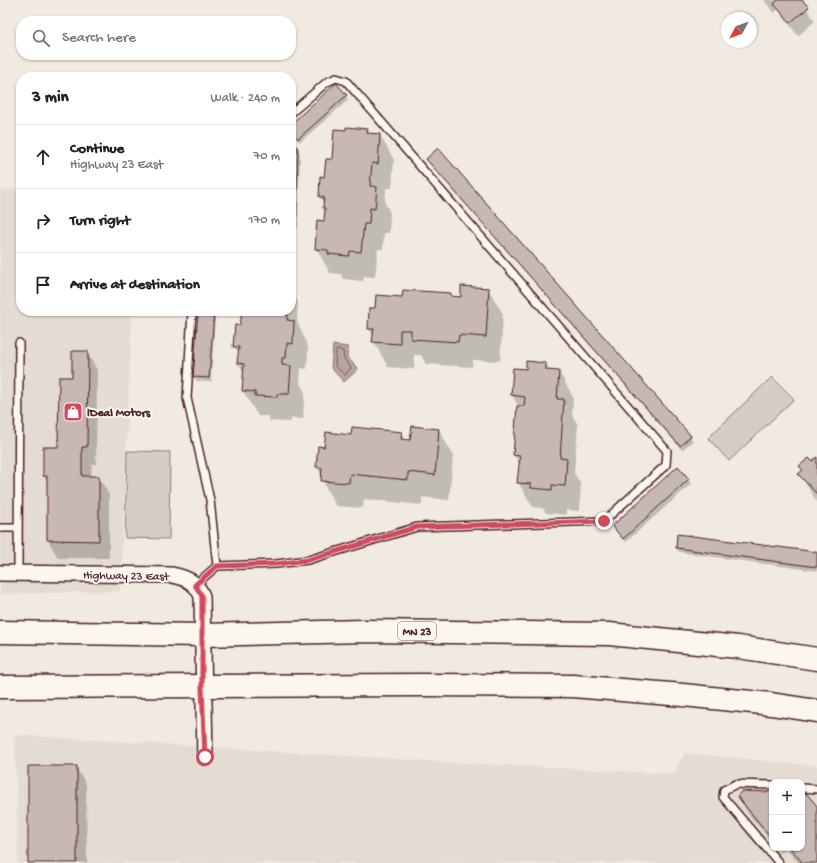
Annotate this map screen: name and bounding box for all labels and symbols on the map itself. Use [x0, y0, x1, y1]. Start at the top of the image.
north arrow [721, 12, 757, 48]
shop icon: iDeal Motors [62, 401, 84, 423]
place label: iDeal Motors [87, 407, 151, 421]
route end [595, 512, 613, 530]
street label: Highway 23 East [83, 569, 170, 585]
road number: MN 23 [398, 622, 436, 640]
route start [196, 748, 214, 766]

